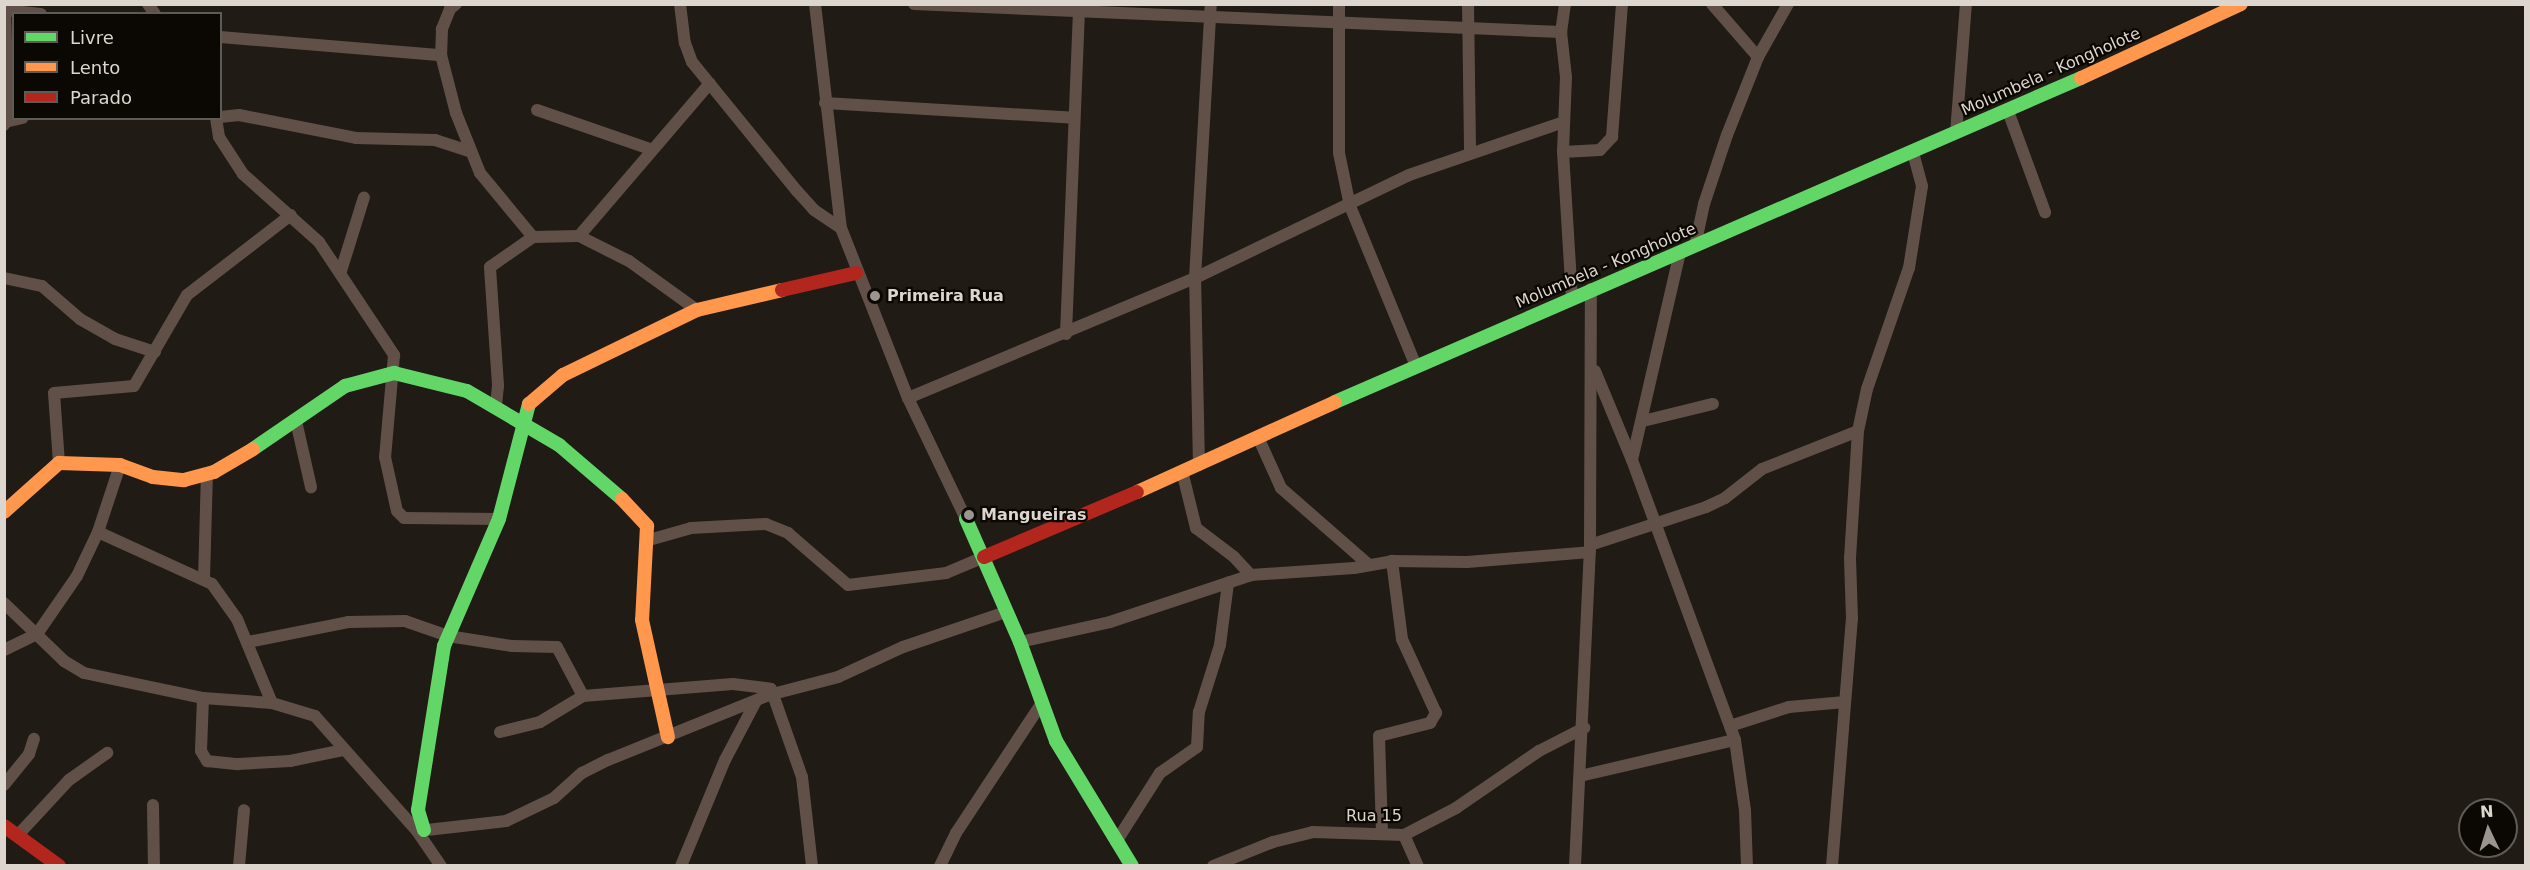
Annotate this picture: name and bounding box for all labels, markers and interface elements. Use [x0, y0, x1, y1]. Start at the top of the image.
legend [12, 12, 222, 120]
street label: Molumbela - Kongholote [1958, 24, 2144, 120]
text: Livre [70, 27, 114, 48]
text: Lento [70, 57, 120, 78]
text: Parado [70, 87, 132, 108]
street label: Molumbela - Kongholote [1513, 219, 1699, 313]
place label: Primeira Rua [887, 286, 1004, 306]
marker: Primeira Rua [868, 289, 882, 303]
place label: Mangueiras [981, 505, 1086, 525]
marker: Mangueiras [962, 508, 976, 522]
north arrow [2458, 798, 2518, 858]
text: N [2479, 802, 2494, 821]
street label: Rua 15 [1346, 806, 1402, 826]

